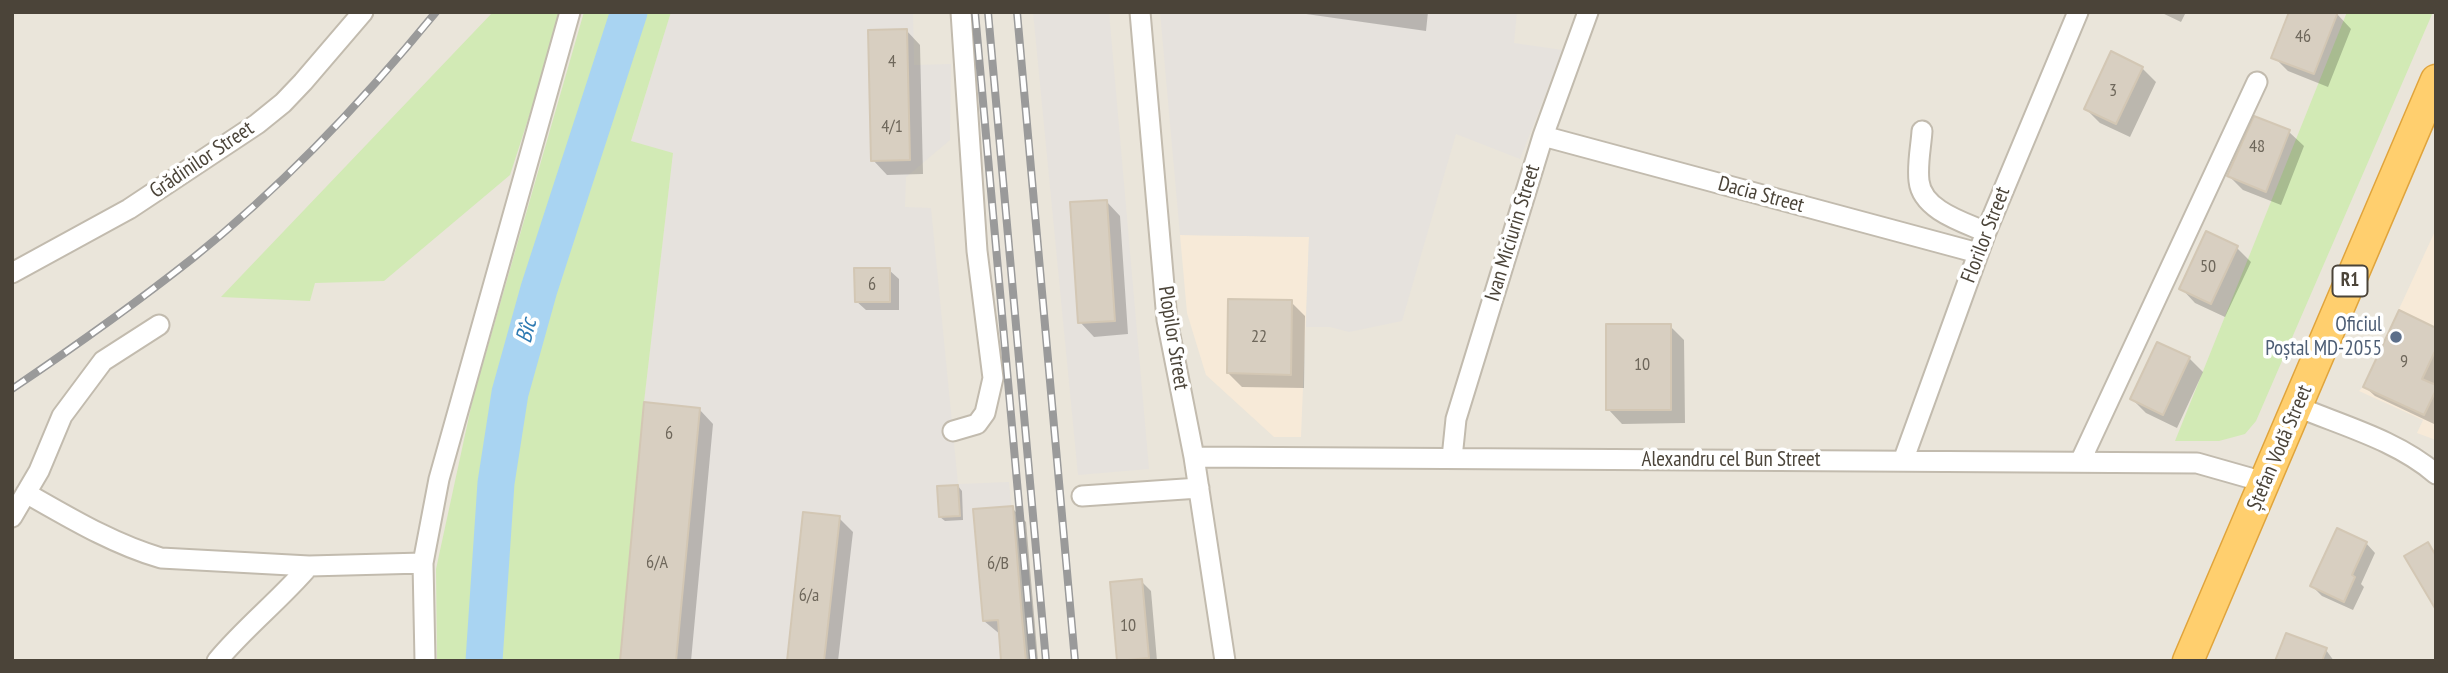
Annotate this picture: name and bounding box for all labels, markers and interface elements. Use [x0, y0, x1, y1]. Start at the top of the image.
house number: 46 [2295, 26, 2311, 48]
house number: 4 [888, 51, 896, 73]
house number: 3 [2109, 80, 2117, 102]
street label: Grădinilor Street [145, 116, 259, 204]
house number: 4/1 [881, 116, 903, 138]
house number: 48 [2249, 136, 2265, 158]
street label: Ivan Miciurin Street [1480, 162, 1546, 304]
street label: Dacia Street [1715, 171, 1807, 219]
street label: Florilor Street [1956, 184, 2016, 286]
house number: 50 [2200, 256, 2216, 278]
road number: R1 [2332, 266, 2368, 296]
house number: 6 [868, 274, 876, 296]
street label: Plopilor Street [1152, 284, 1194, 392]
place label: Oficiul Poștal MD-2055 [2265, 312, 2382, 362]
water label: Bîc [511, 316, 543, 346]
house number: 22 [1251, 326, 1267, 348]
marker: Oficiul Poștal MD-2055 [2388, 329, 2404, 345]
house number: 9 [2400, 351, 2408, 373]
house number: 10 [1634, 354, 1650, 376]
street label: Ștefan Vodă Street [2242, 381, 2318, 515]
house number: 6 [665, 423, 673, 445]
street label: Alexandru cel Bun Street [1641, 447, 1821, 473]
house number: 6/A [646, 552, 668, 574]
house number: 6/B [987, 553, 1009, 575]
house number: 6/a [799, 585, 819, 607]
house number: 10 [1120, 615, 1136, 637]

